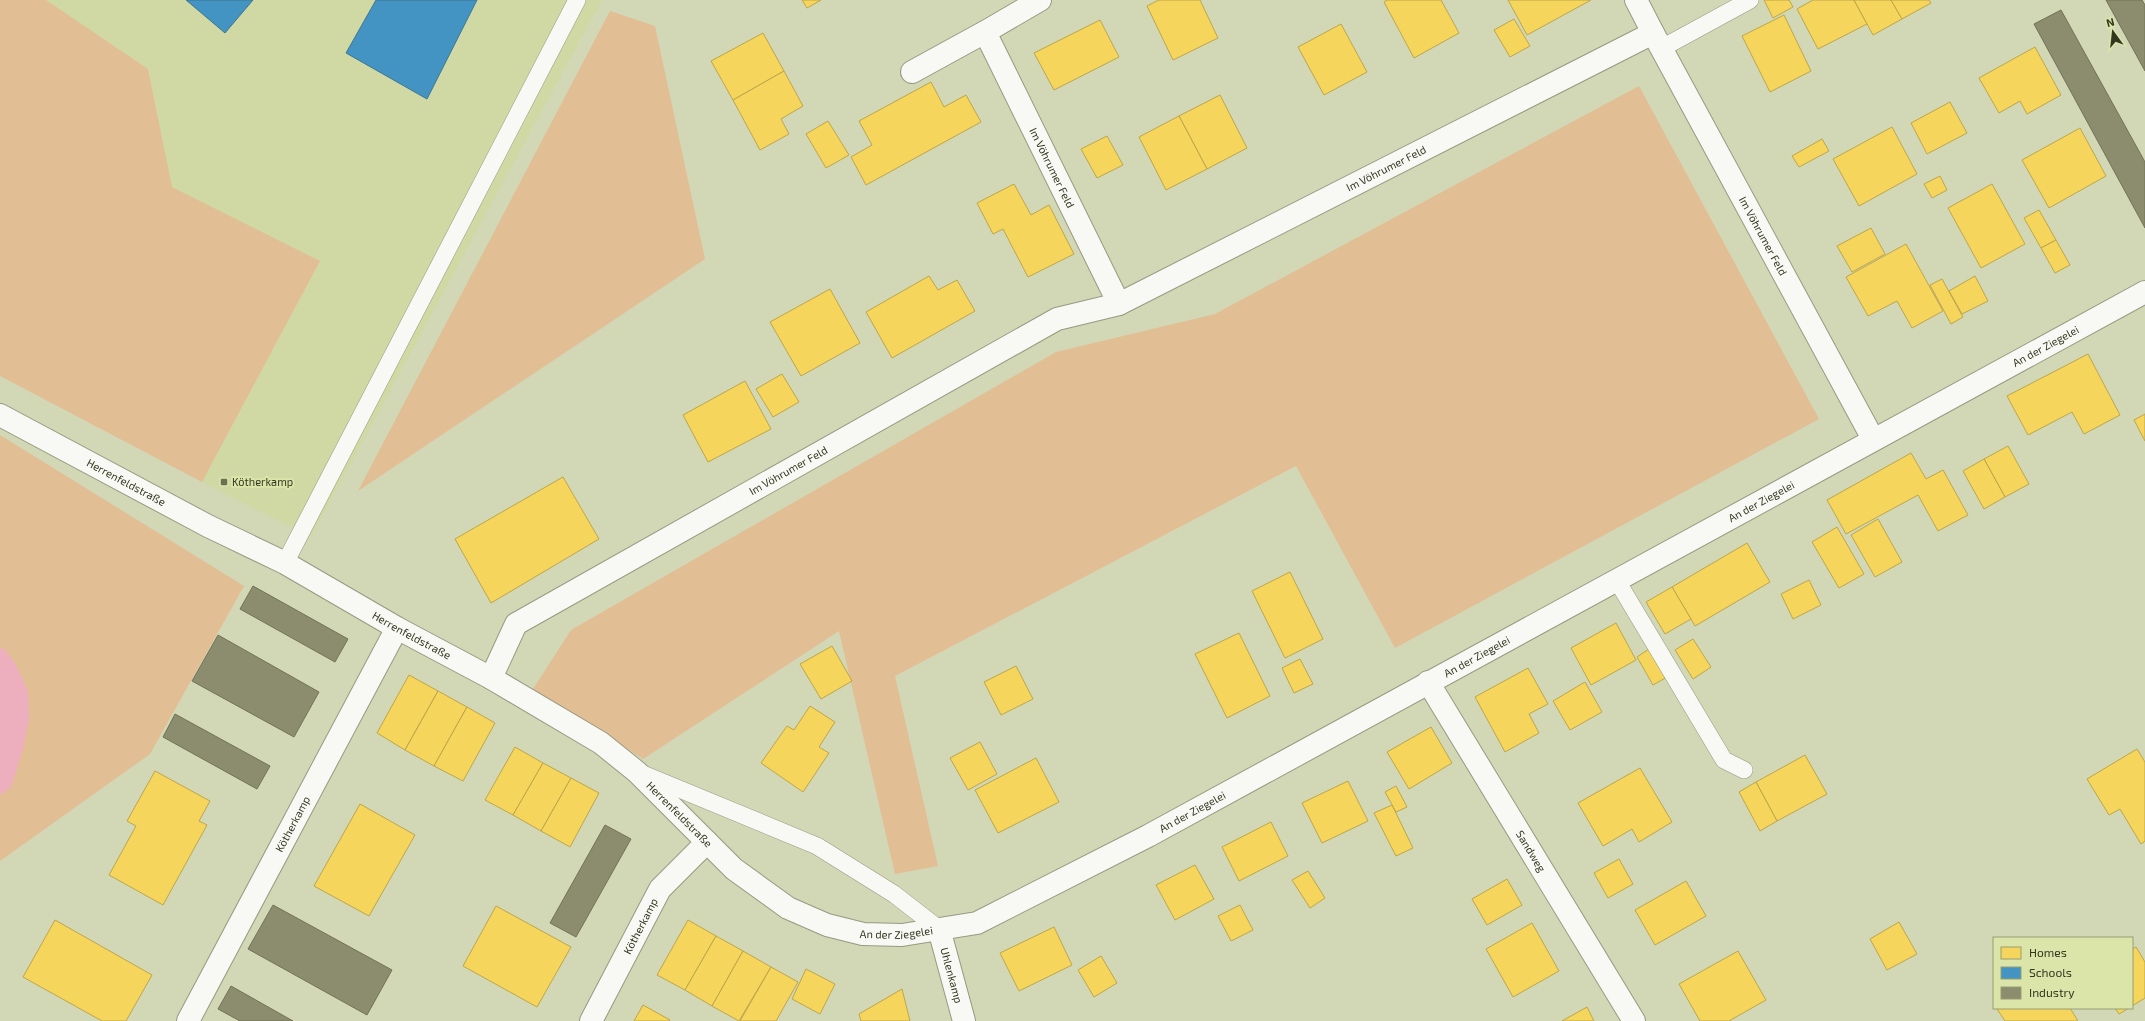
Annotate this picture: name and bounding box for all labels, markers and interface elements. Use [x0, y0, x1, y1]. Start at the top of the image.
north arrow [2093, 12, 2133, 52]
text: N [2105, 15, 2116, 29]
street label: Im Vöhrumer Feld [1027, 125, 1078, 210]
street label: Im Vöhrumer Feld [1344, 142, 1428, 194]
street label: Im Vöhrumer Feld [1737, 194, 1790, 277]
street label: An der Ziegelei [2010, 322, 2081, 369]
street label: Im Vöhrumer Feld [747, 443, 829, 497]
street label: Herrenfeldstraße [85, 456, 168, 508]
place label: Kötherkamp [232, 475, 293, 488]
marker: Kötherkamp [219, 477, 229, 487]
street label: An der Ziegelei [1726, 478, 1796, 524]
street label: Herrenfeldstraße [370, 608, 453, 662]
street label: An der Ziegelei [1441, 633, 1512, 679]
street label: Herrenfeldstraße [644, 778, 715, 850]
street label: An der Ziegelei [1157, 788, 1228, 835]
street label: Kötherkamp [272, 794, 312, 854]
street label: Sandweg [1514, 828, 1549, 874]
street label: Kötherkamp [620, 896, 660, 956]
street label: An der Ziegelei [860, 923, 934, 941]
legend [1993, 937, 2133, 1009]
text: Homes [2029, 945, 2067, 959]
street label: Uhlenkamp [938, 946, 966, 1004]
text: Schools [2029, 965, 2072, 979]
text: Industry [2029, 985, 2075, 999]

